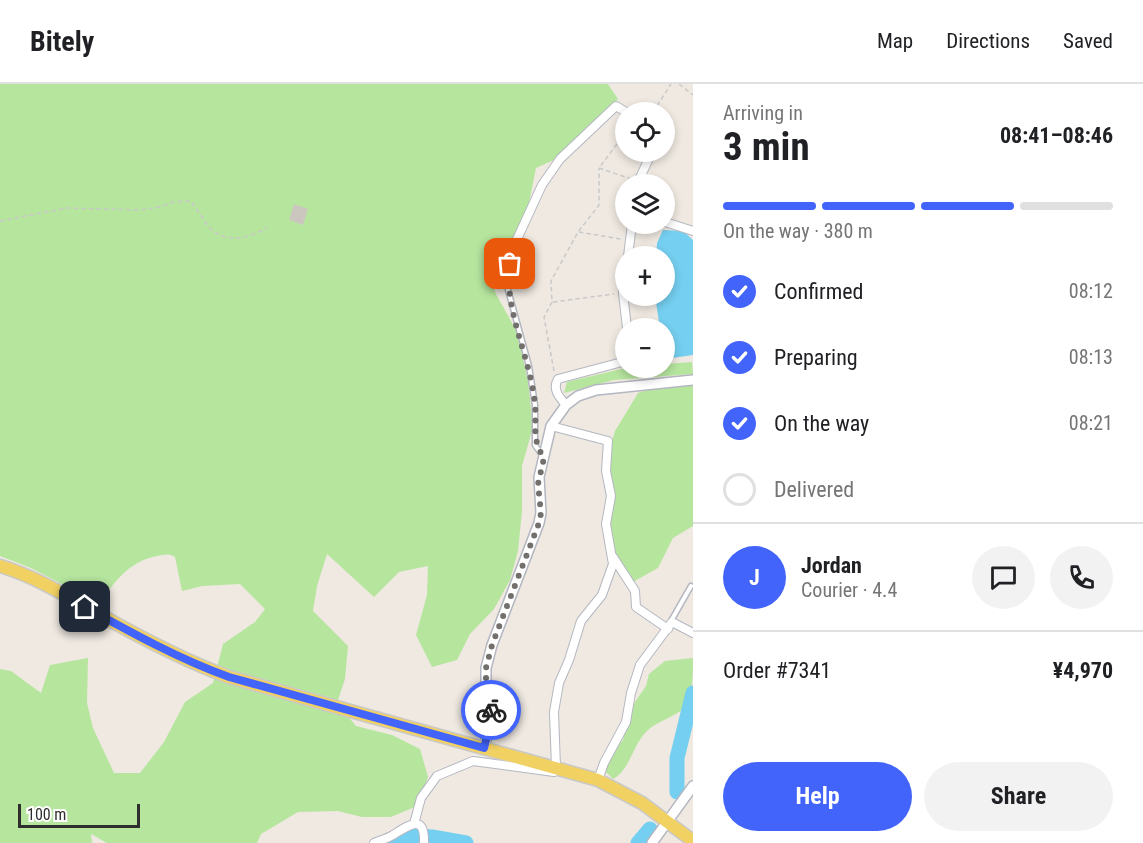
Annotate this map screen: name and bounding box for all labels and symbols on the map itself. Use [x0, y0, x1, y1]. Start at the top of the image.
pin [484, 238, 535, 289]
pin [59, 581, 110, 632]
courier [461, 680, 521, 740]
scale bar [18, 801, 140, 828]

